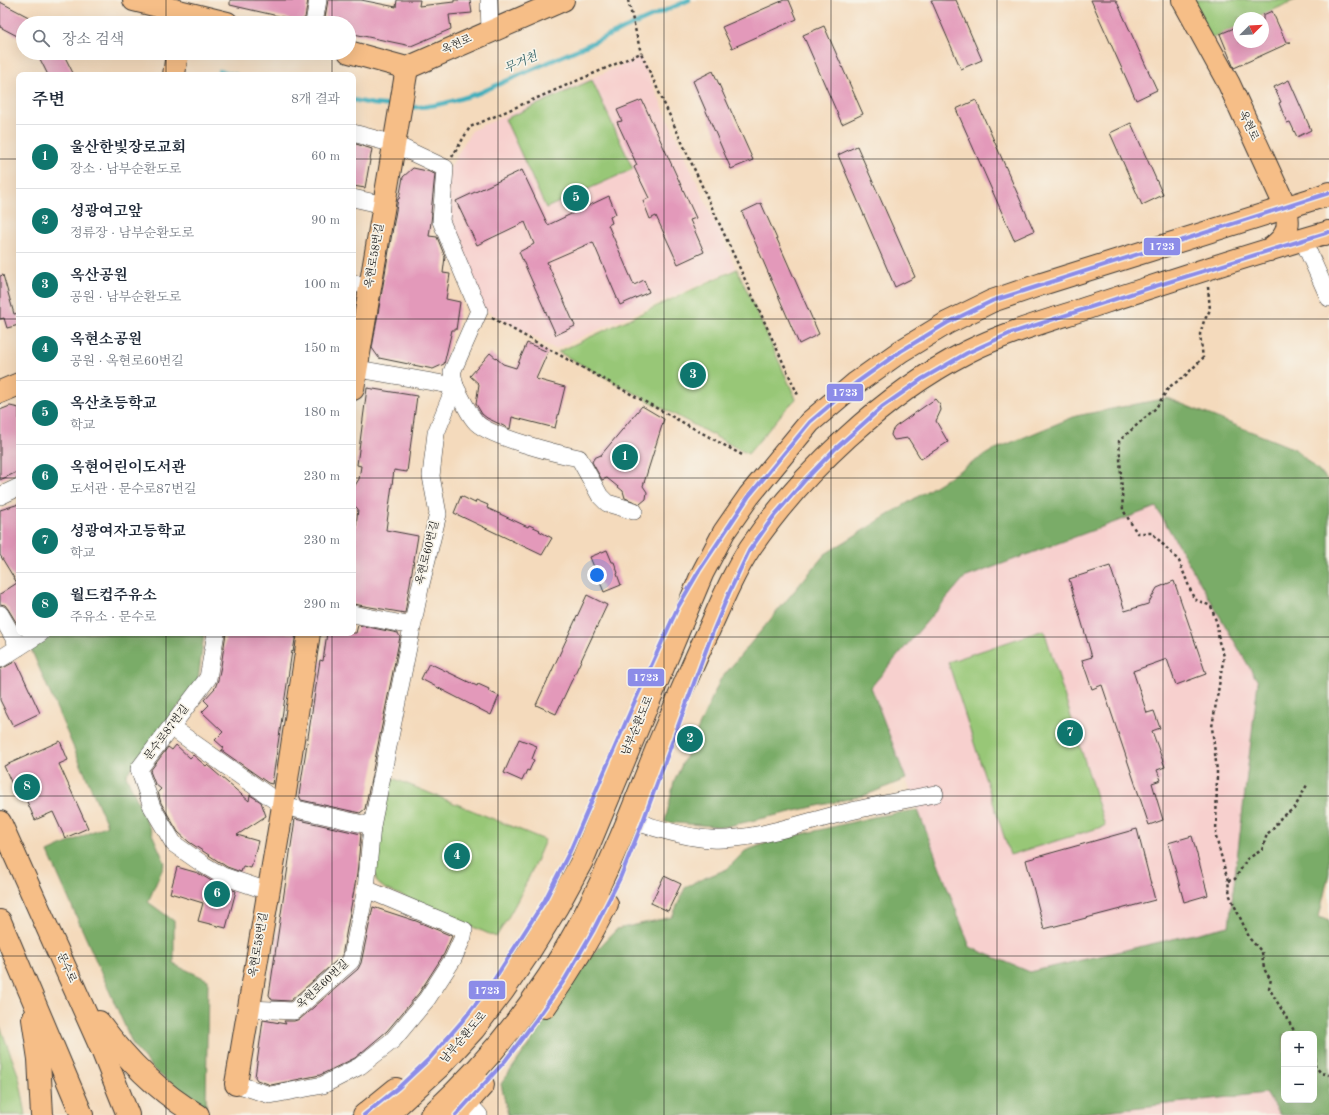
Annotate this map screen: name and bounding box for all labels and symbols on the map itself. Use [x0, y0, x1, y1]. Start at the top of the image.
north arrow [1233, 12, 1269, 48]
street label: 옥현로 [440, 32, 474, 57]
water label: 무거천 [502, 48, 541, 76]
street label: 옥현로 [1236, 109, 1261, 143]
pin: 5 [563, 183, 589, 213]
street label: 옥현로58번길 [363, 222, 386, 289]
line badge: 1723 [1143, 237, 1181, 256]
text: 1723 [1149, 242, 1175, 253]
pin: 3 [680, 360, 706, 390]
line badge: 1723 [826, 383, 864, 402]
text: 1723 [832, 388, 858, 399]
pin: 1 [612, 442, 638, 472]
street label: 옥현로60번길 [414, 519, 441, 586]
your location [587, 565, 607, 585]
line badge: 1723 [627, 668, 665, 687]
text: 1723 [633, 673, 659, 684]
street label: 남부순환도로 [619, 693, 656, 757]
street label: 문수로87번길 [142, 703, 191, 763]
pin: 7 [1057, 718, 1083, 748]
pin: 2 [677, 724, 703, 754]
pin: 8 [14, 772, 40, 802]
pin: 4 [444, 841, 470, 871]
pin: 6 [204, 879, 230, 909]
street label: 옥현로58번길 [247, 911, 270, 978]
street label: 문수로 [54, 951, 79, 985]
street label: 옥현로60번길 [294, 958, 351, 1011]
line badge: 1723 [468, 980, 506, 1000]
text: 1723 [474, 986, 500, 997]
street label: 남부순환도로 [437, 1009, 489, 1066]

